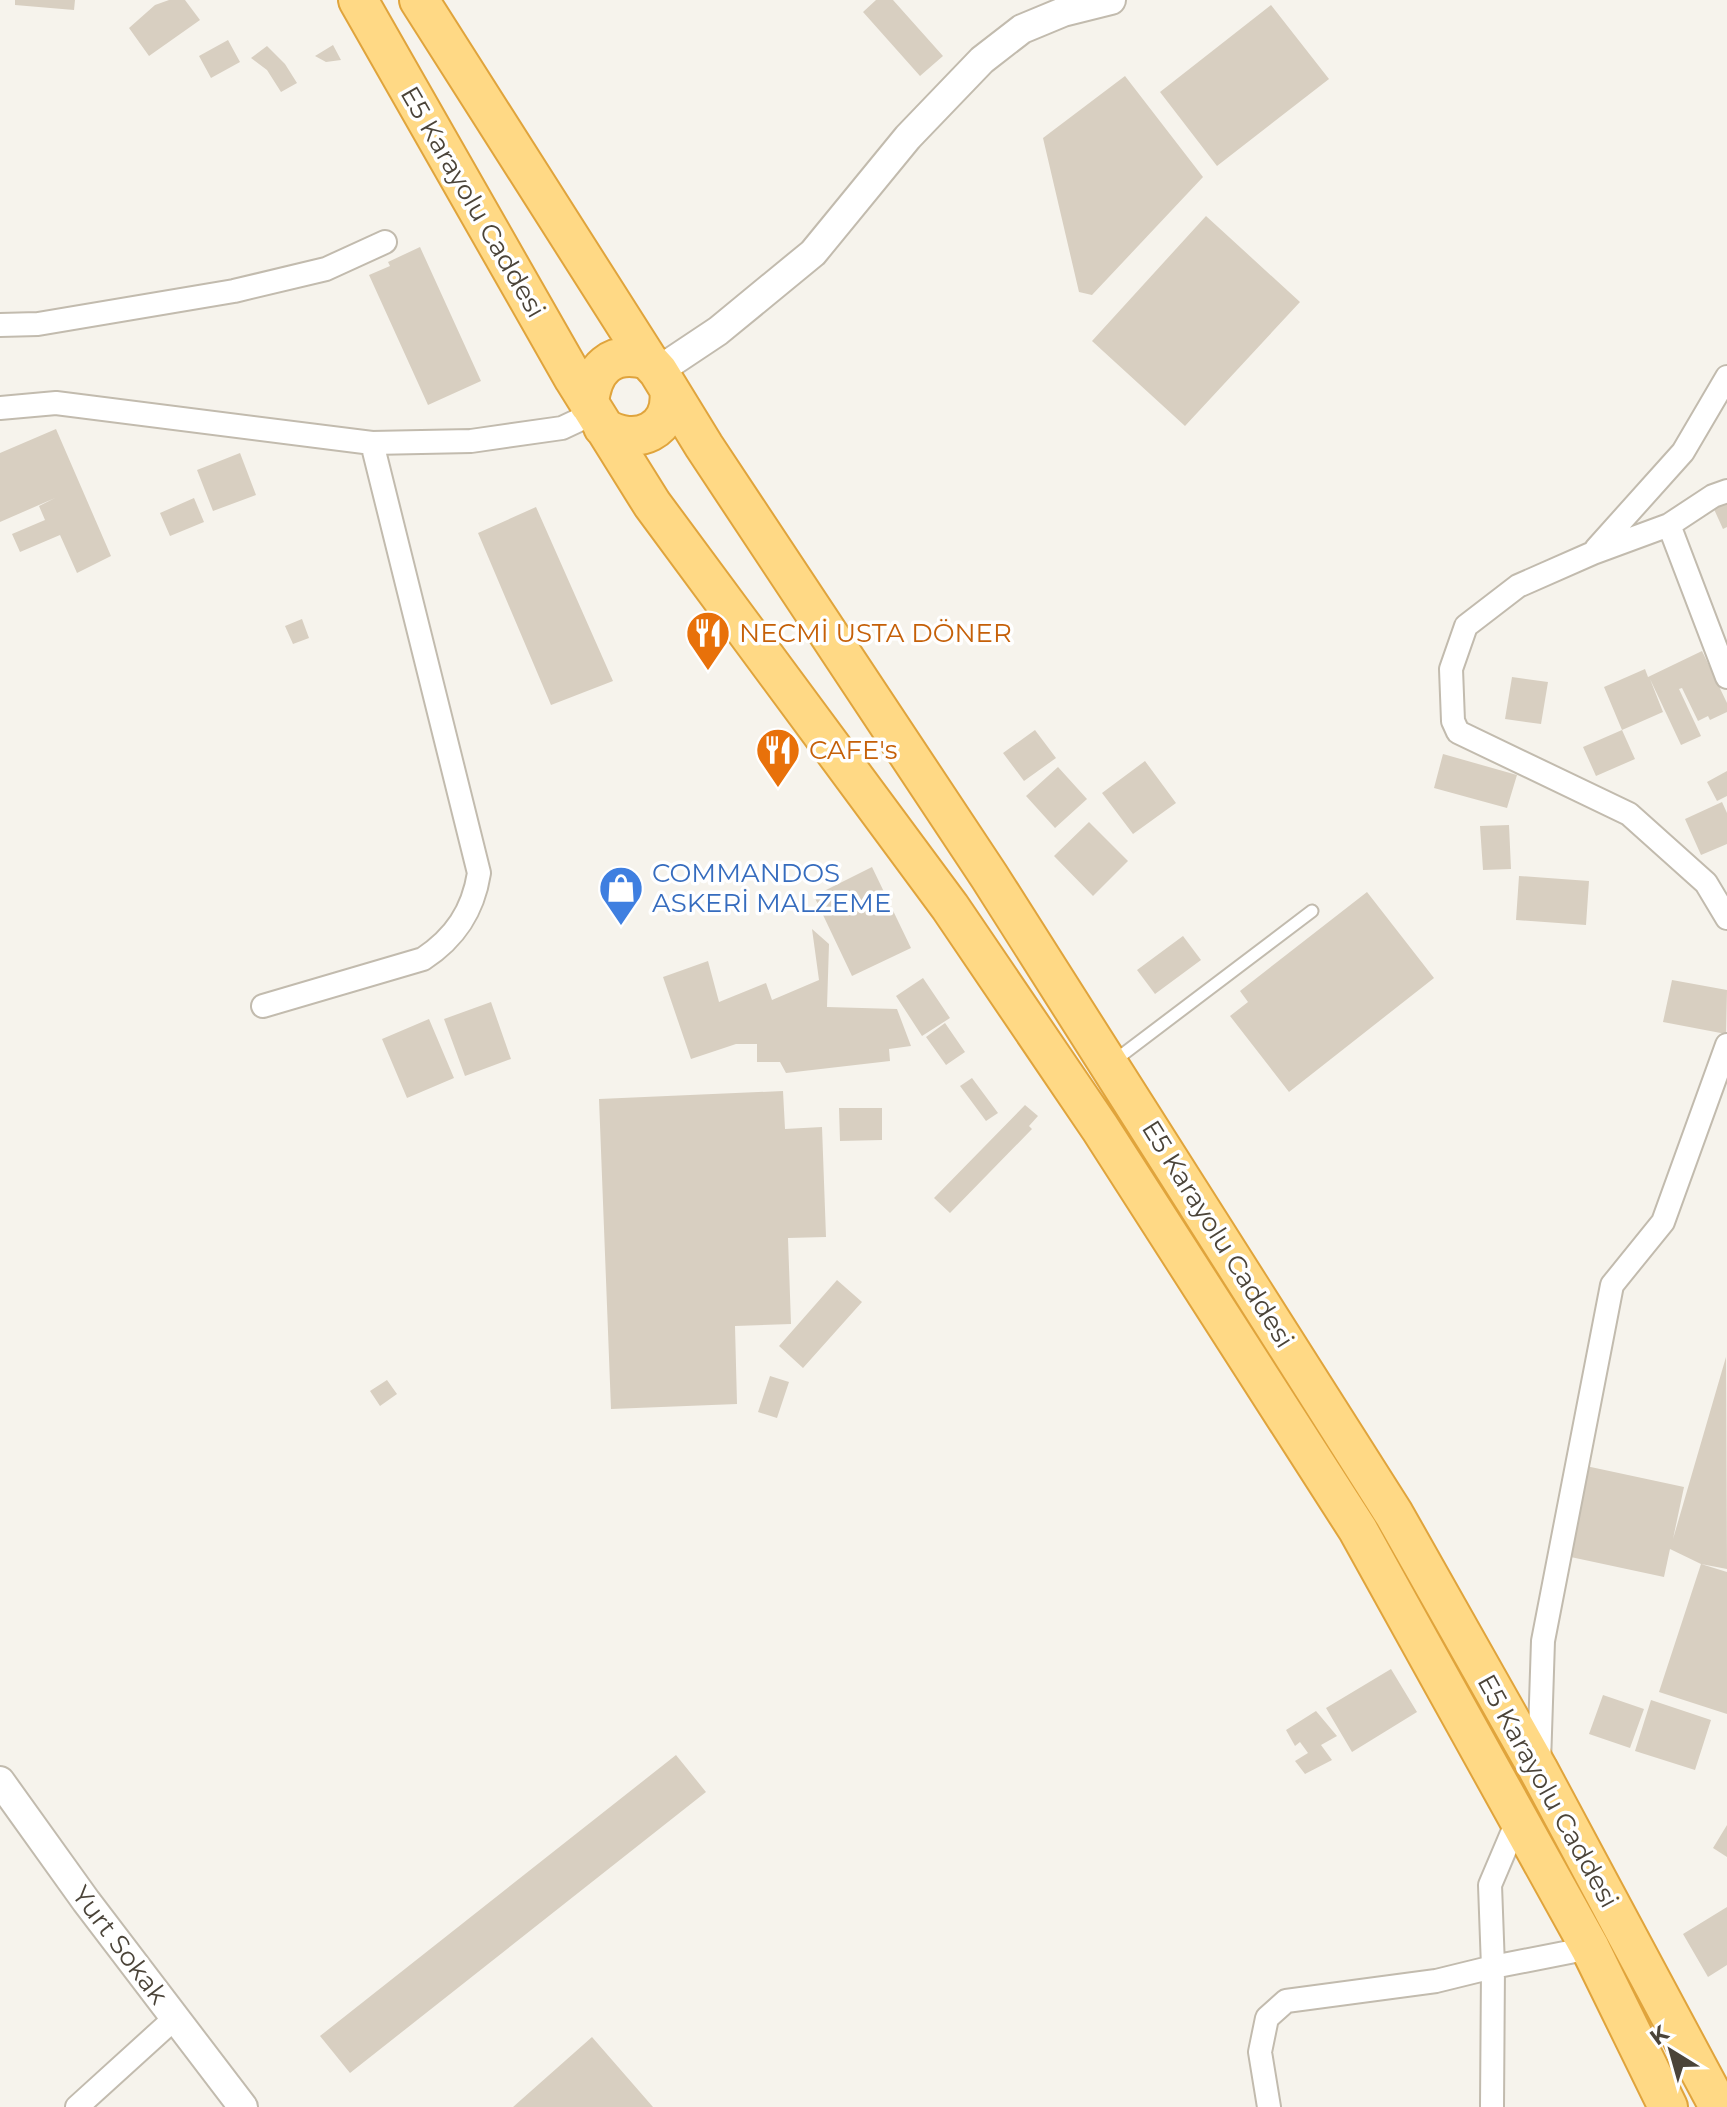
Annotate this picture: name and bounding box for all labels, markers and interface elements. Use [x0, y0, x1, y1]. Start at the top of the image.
street label: E5 Karayolu Caddesi [394, 81, 552, 323]
restaurant icon: NECMİ USTA DÖNER [684, 609, 732, 672]
place label: NECMİ USTA DÖNER [739, 617, 1012, 649]
restaurant icon: CAFE's [754, 726, 802, 789]
place label: CAFE's [809, 734, 897, 766]
place label: COMMANDOS ASKERİ MALZEME [652, 857, 891, 919]
shop icon: COMMANDOS ASKERİ MALZEME [597, 864, 645, 927]
street label: E5 Karayolu Caddesi [1135, 1114, 1301, 1354]
street label: E5 Karayolu Caddesi [1471, 1669, 1625, 1913]
street label: Yurt Sokak [65, 1880, 175, 2011]
north arrow [1631, 2011, 1711, 2091]
text: K [1645, 2019, 1674, 2051]

